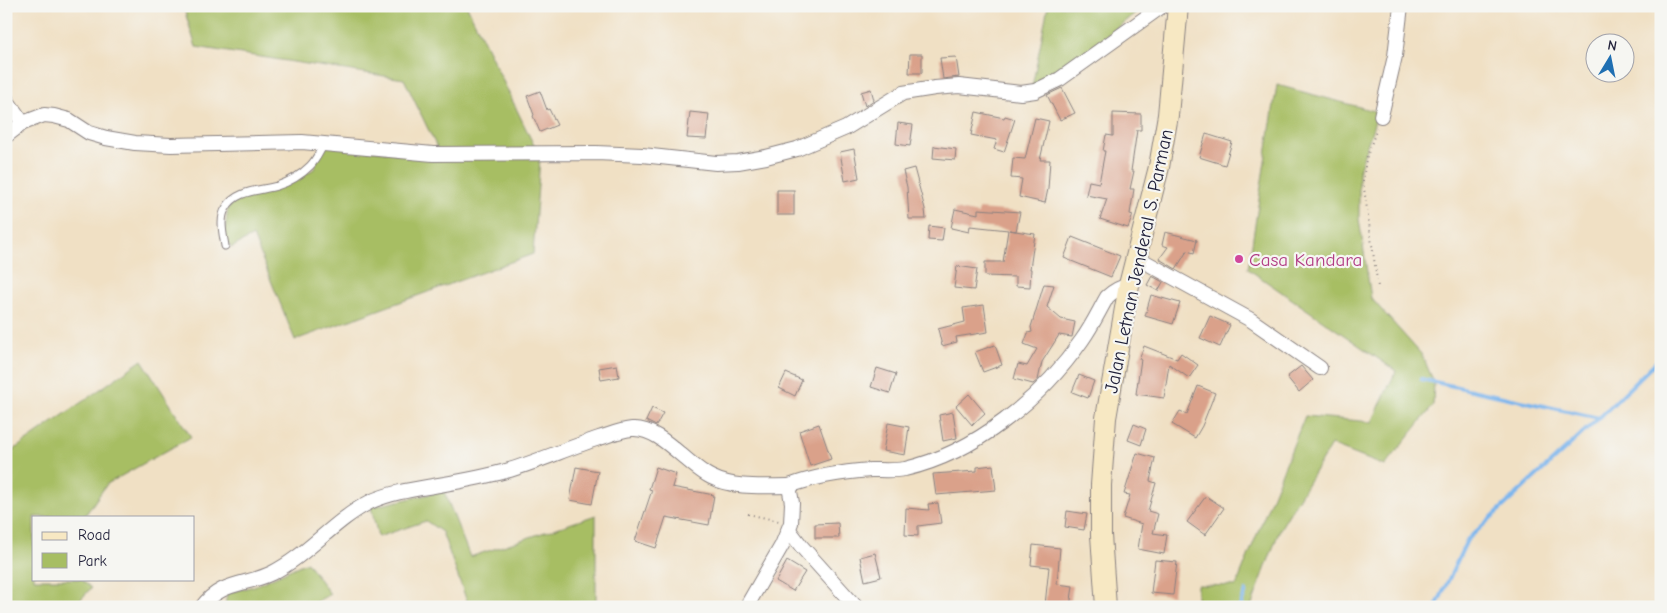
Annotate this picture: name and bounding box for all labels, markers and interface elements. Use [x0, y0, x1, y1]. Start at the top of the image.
north arrow [1584, 32, 1634, 82]
text: N [1606, 37, 1618, 55]
street label: Jalan Letnan Jenderal S. Parman [1100, 127, 1178, 395]
place label: Casa Kandara [1249, 249, 1362, 271]
marker: Casa Kandara [1233, 253, 1245, 265]
legend [32, 516, 195, 580]
text: Road [78, 526, 110, 544]
text: Park [78, 552, 107, 570]

